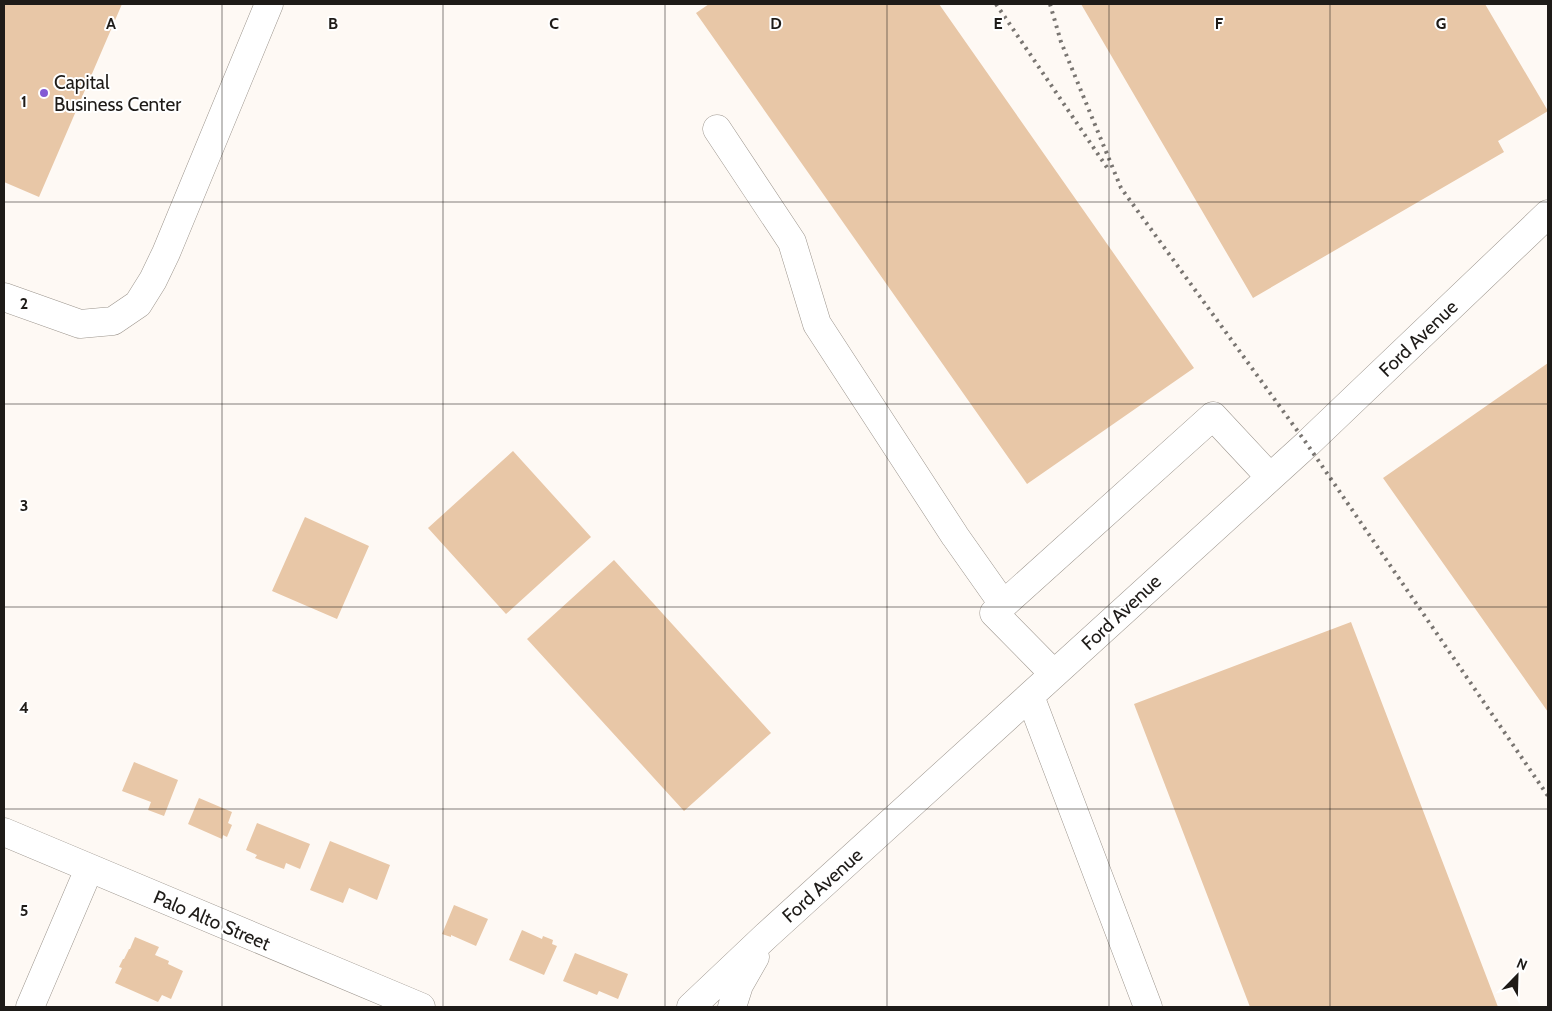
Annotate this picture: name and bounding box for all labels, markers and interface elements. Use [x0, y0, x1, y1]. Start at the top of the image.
text: A [106, 14, 116, 33]
text: B [328, 14, 338, 33]
text: C [549, 14, 559, 33]
text: D [770, 14, 782, 33]
text: E [993, 14, 1003, 33]
text: F [1215, 14, 1224, 33]
text: G [1436, 14, 1446, 33]
place label: Capital Business Center [54, 71, 181, 116]
marker: Capital Business Center [38, 87, 50, 99]
text: 1 [21, 92, 27, 111]
text: 2 [20, 294, 28, 313]
street label: Ford Avenue [1374, 295, 1463, 382]
text: 3 [20, 496, 28, 515]
street label: Ford Avenue [1077, 570, 1166, 655]
text: 4 [19, 698, 29, 717]
street label: Ford Avenue [777, 843, 868, 928]
street label: Palo Alto Street [150, 886, 274, 956]
text: 5 [20, 901, 28, 920]
north arrow [1492, 951, 1542, 1001]
text: N [1514, 954, 1530, 974]

